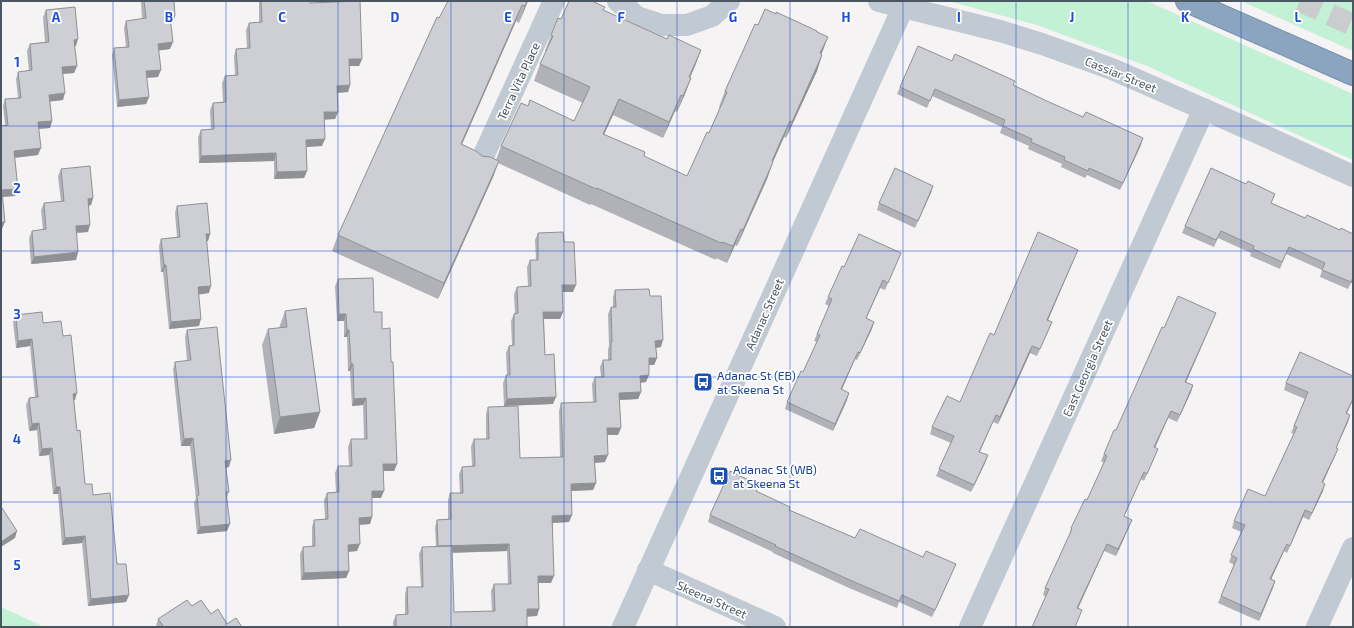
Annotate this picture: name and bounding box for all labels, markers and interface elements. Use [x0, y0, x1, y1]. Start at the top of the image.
text: A [52, 9, 61, 25]
text: B [165, 9, 173, 25]
text: C [278, 9, 286, 25]
text: D [391, 9, 400, 25]
text: E [504, 9, 512, 25]
text: F [617, 9, 625, 25]
text: G [729, 9, 737, 25]
text: H [842, 9, 851, 25]
text: I [957, 9, 961, 25]
text: J [1070, 9, 1074, 25]
text: K [1181, 9, 1190, 25]
text: L [1295, 9, 1302, 25]
street label: Terra Vita Place [494, 40, 542, 122]
street label: Cassiar Street [1083, 53, 1159, 95]
text: 1 [14, 54, 20, 70]
text: 2 [13, 180, 21, 196]
street label: Adanac Street [742, 276, 786, 352]
text: 3 [13, 306, 21, 322]
street label: East Georgia Street [1059, 317, 1115, 419]
place label: Adanac St (EB) at Skeena St [717, 368, 796, 396]
bus stop icon: Adanac St (EB) at Skeena St [692, 371, 714, 393]
text: 4 [13, 431, 21, 447]
place label: Adanac St (WB) at Skeena St [733, 462, 817, 490]
bus stop icon: Adanac St (WB) at Skeena St [708, 465, 730, 487]
text: 5 [13, 557, 21, 573]
street label: Skeena Street [675, 577, 750, 621]

